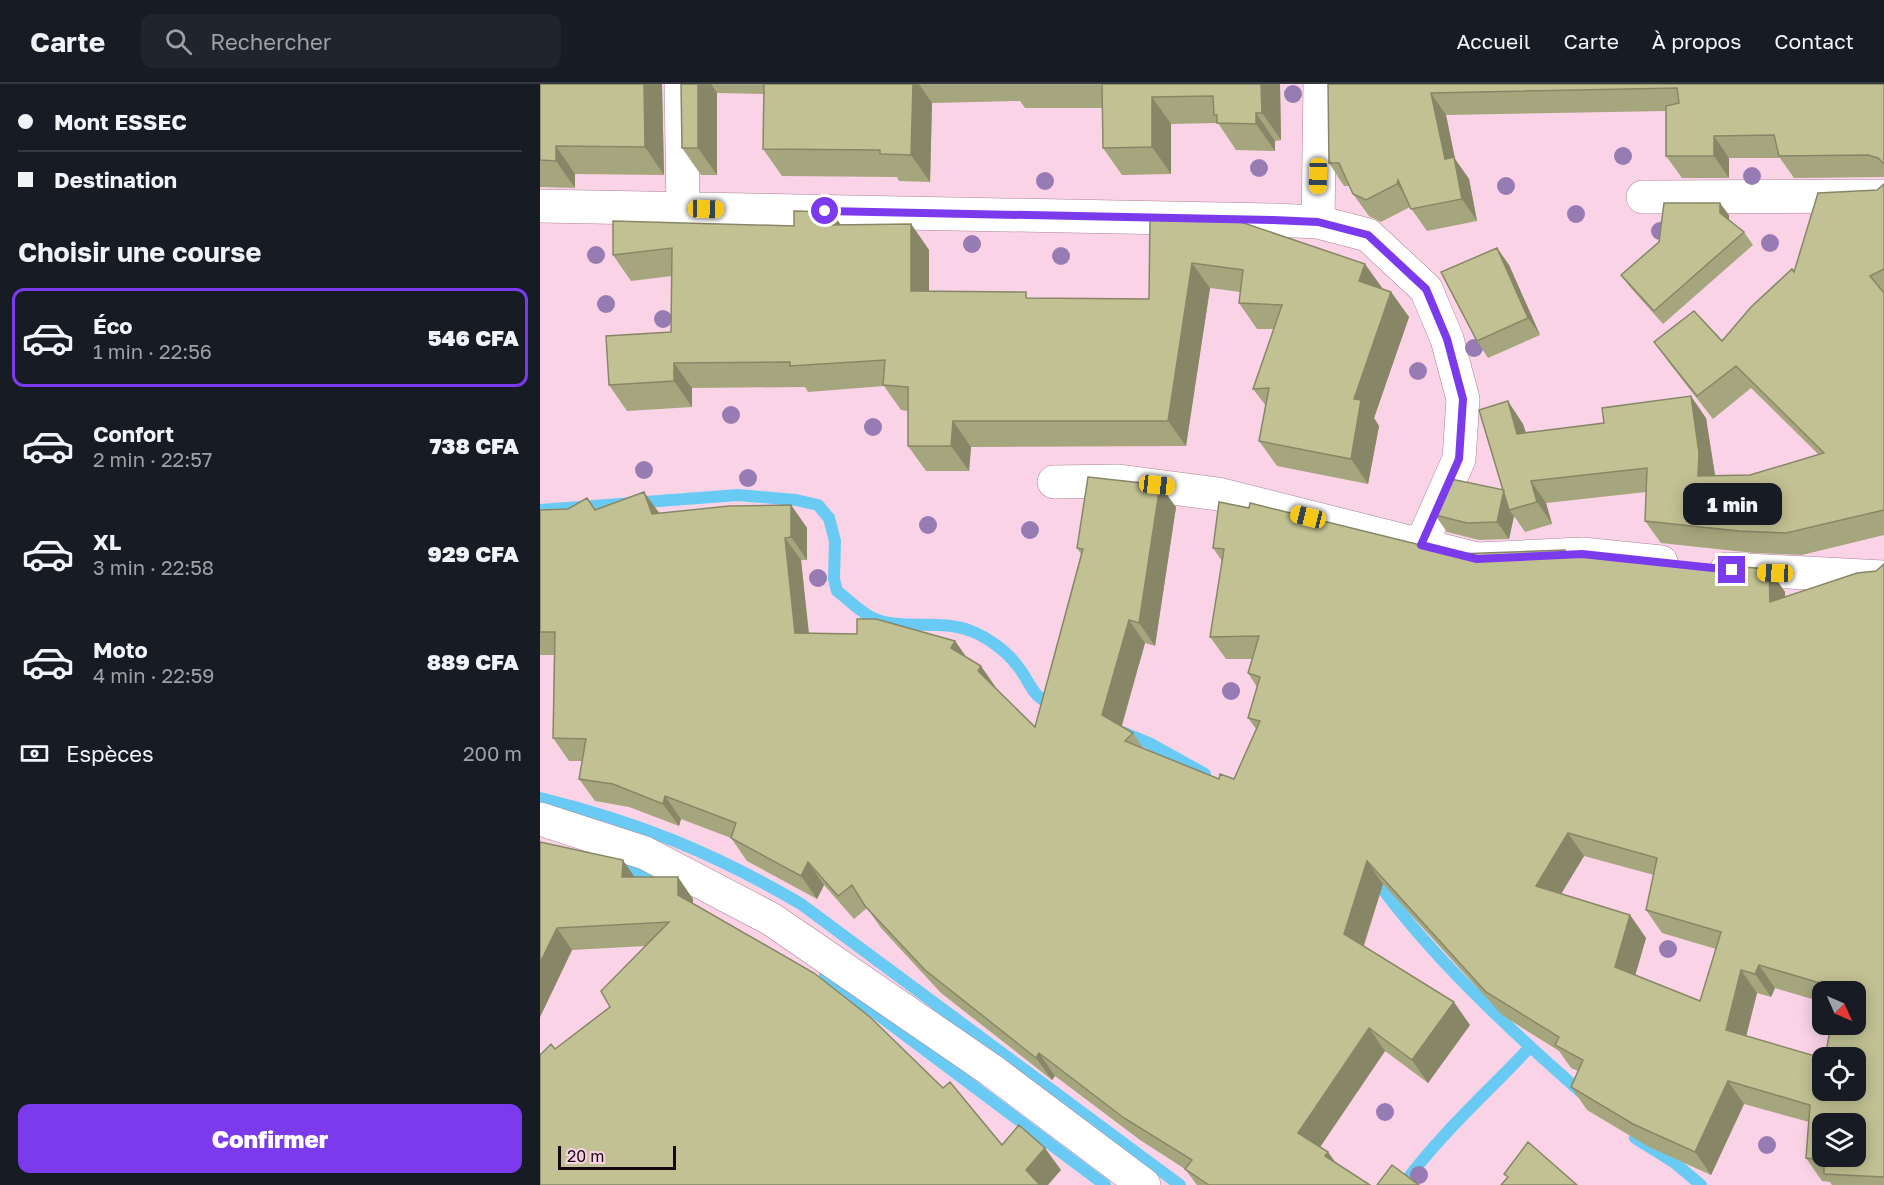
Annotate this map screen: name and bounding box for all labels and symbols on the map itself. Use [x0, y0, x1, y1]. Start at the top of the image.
car [1309, 158, 1327, 194]
route start [811, 197, 838, 224]
car [688, 200, 724, 218]
car [1138, 474, 1176, 496]
callout: 1 min [1682, 483, 1782, 525]
car [1288, 504, 1328, 530]
route end [1718, 556, 1745, 583]
car [1757, 563, 1793, 583]
north arrow [1812, 981, 1866, 1035]
scale bar [558, 1143, 676, 1170]

